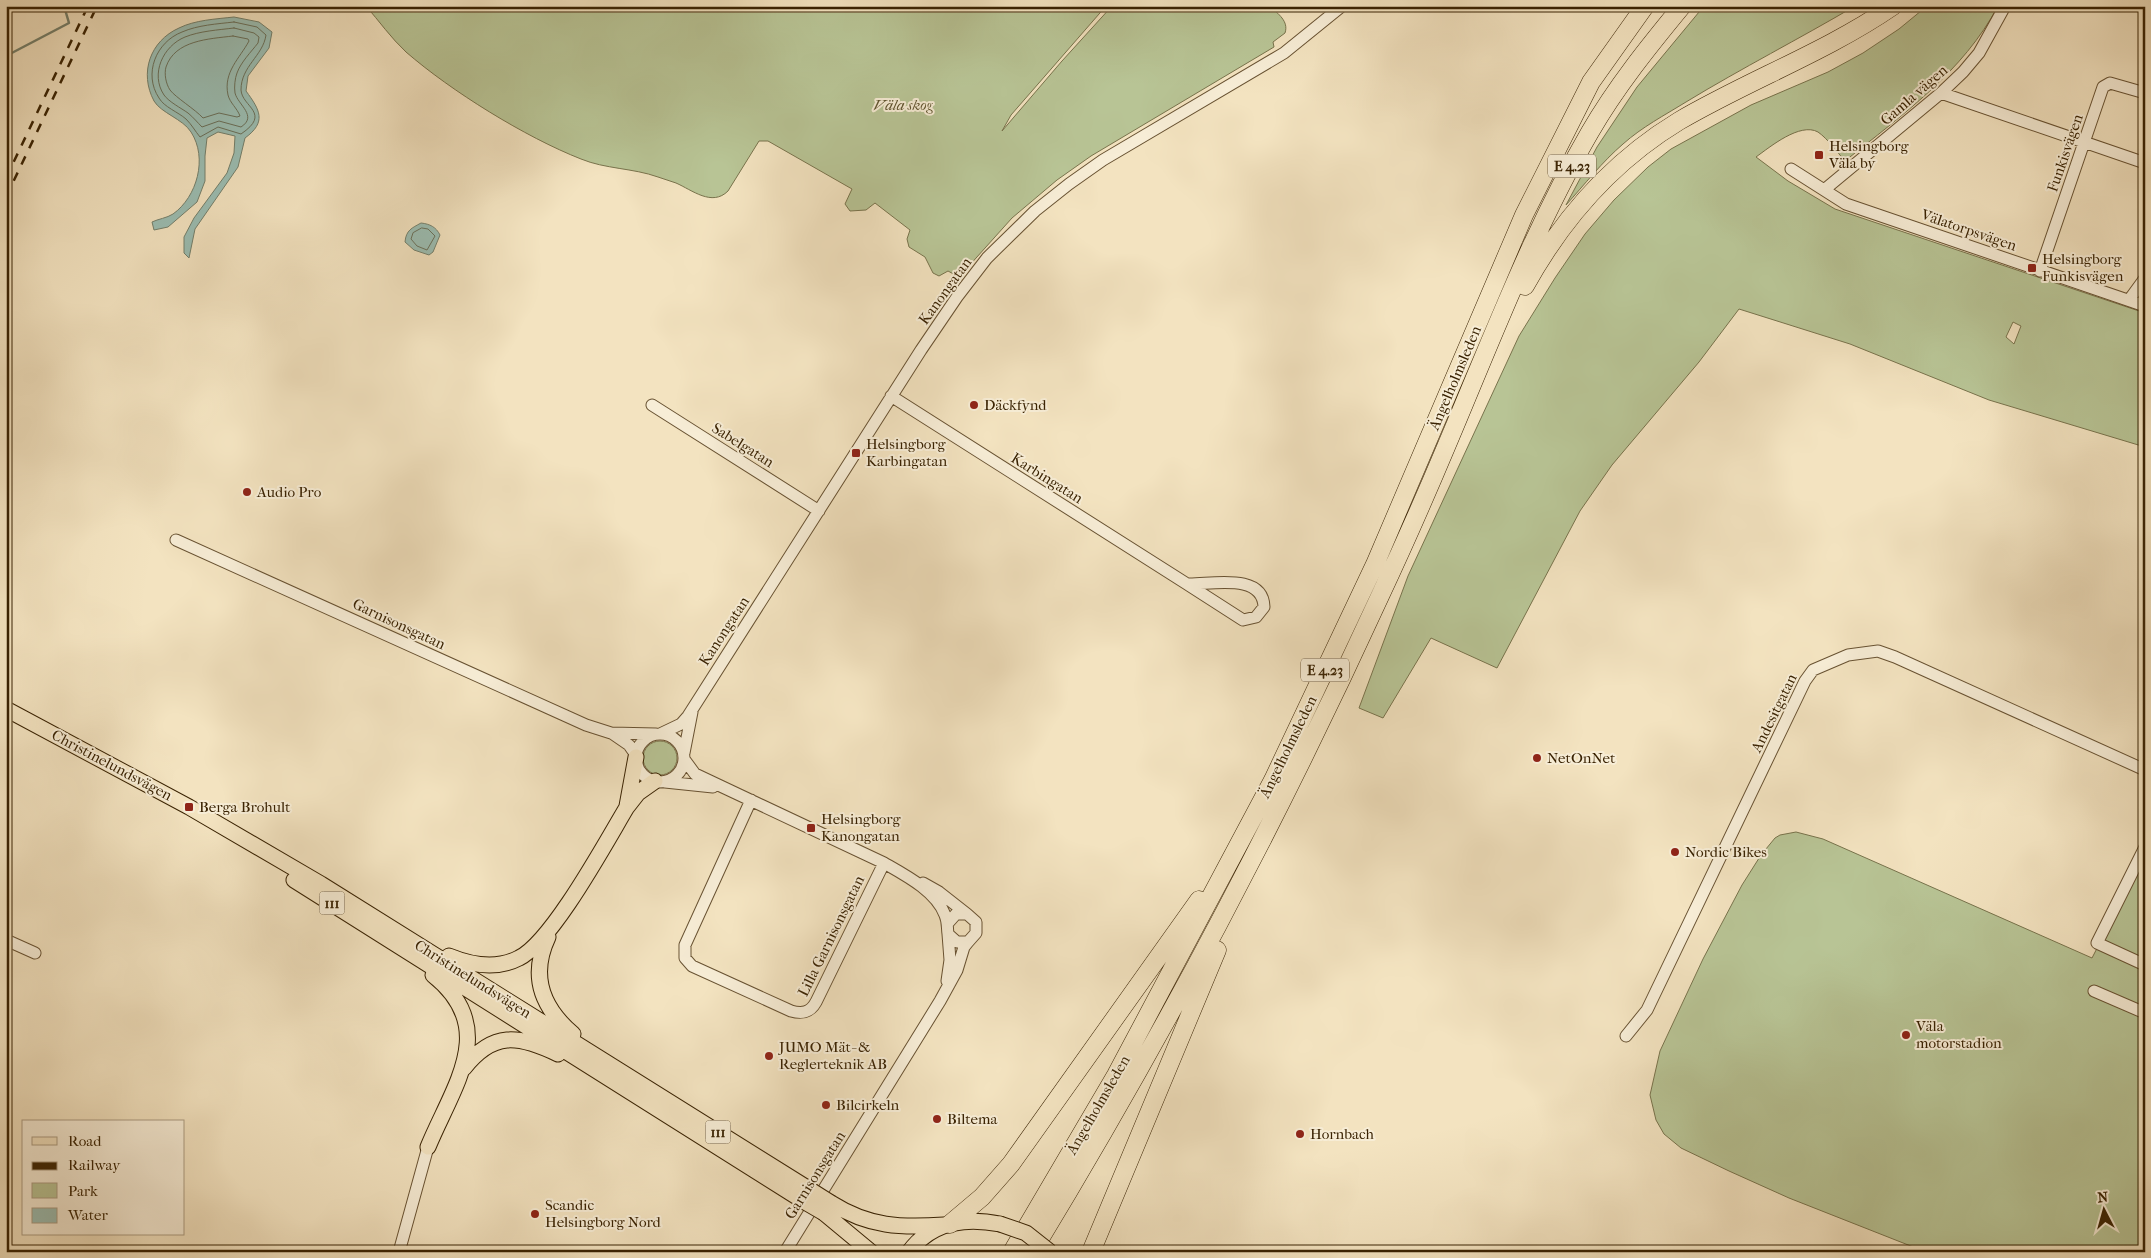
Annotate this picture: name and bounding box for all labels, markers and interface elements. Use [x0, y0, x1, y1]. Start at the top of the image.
street label: Gamla vägen [1877, 61, 1951, 129]
park label: Väla skog [874, 96, 934, 114]
street label: Funkisvägen [2043, 111, 2087, 194]
place label: Helsingborg Väla by [1828, 137, 1910, 172]
marker: Helsingborg Väla by [1813, 149, 1825, 161]
road number: E 4.23 [1548, 154, 1596, 178]
street label: Välatorpsvägen [1918, 205, 2019, 255]
place label: Helsingborg Funkisvägen [2042, 250, 2124, 285]
street label: Kanongatan [915, 254, 976, 328]
marker: Helsingborg Funkisvägen [2026, 262, 2038, 274]
street label: Ängelholmsleden [1425, 323, 1485, 434]
place label: Däckfynd [984, 396, 1047, 414]
marker: Däckfynd [968, 399, 980, 411]
street label: Sabelgatan [709, 419, 778, 471]
place label: Helsingborg Karbingatan [866, 435, 948, 470]
marker: Helsingborg Karbingatan [850, 447, 862, 459]
street label: Karbingatan [1008, 449, 1086, 507]
place label: Audio Pro [256, 483, 322, 501]
marker: Audio Pro [241, 486, 253, 498]
street label: Kanongatan [695, 593, 753, 669]
street label: Garnisonsgatan [350, 595, 449, 653]
road number: E 4.23 [1301, 658, 1349, 682]
street label: Andesitgatan [1747, 671, 1801, 756]
street label: Ängelholmsleden [1255, 693, 1321, 802]
street label: Christinelundsvägen [49, 726, 176, 805]
place label: NetOnNet [1547, 749, 1616, 767]
marker: NetOnNet [1531, 752, 1543, 764]
place label: Berga Brohult [199, 798, 291, 816]
marker: Berga Brohult [183, 801, 195, 813]
place label: Helsingborg Kanongatan [821, 810, 902, 845]
marker: Helsingborg Kanongatan [805, 822, 817, 834]
place label: Nordic Bikes [1685, 843, 1767, 861]
marker: Nordic Bikes [1669, 846, 1681, 858]
street label: Lilla Garnisonsgatan [794, 872, 868, 999]
road number: 111 [320, 891, 344, 914]
street label: Christinelundsvägen [411, 936, 535, 1022]
place label: Väla motorstadion [1915, 1017, 2002, 1052]
marker: Väla motorstadion [1900, 1029, 1912, 1041]
place label: JUMO Mät- & Reglerteknik AB [778, 1038, 887, 1073]
marker: JUMO Mät- & Reglerteknik AB [763, 1050, 775, 1062]
street label: Ängelholmsleden [1062, 1052, 1134, 1159]
place label: Bilcirkeln [836, 1096, 900, 1114]
marker: Bilcirkeln [820, 1099, 832, 1111]
place label: Biltema [947, 1110, 998, 1128]
marker: Biltema [931, 1113, 943, 1125]
legend [22, 1120, 185, 1236]
road number: 111 [706, 1120, 730, 1144]
place label: Hornbach [1310, 1125, 1375, 1143]
street label: Garnisonsgatan [781, 1127, 849, 1222]
marker: Hornbach [1294, 1128, 1306, 1140]
text: Road [68, 1132, 102, 1150]
text: Railway [68, 1156, 121, 1174]
text: Park [68, 1182, 98, 1200]
north arrow [2078, 1186, 2128, 1236]
text: N [2097, 1189, 2109, 1207]
place label: Scandic Helsingborg Nord [545, 1196, 662, 1231]
text: Water [67, 1206, 108, 1224]
marker: Scandic Helsingborg Nord [529, 1208, 541, 1220]

